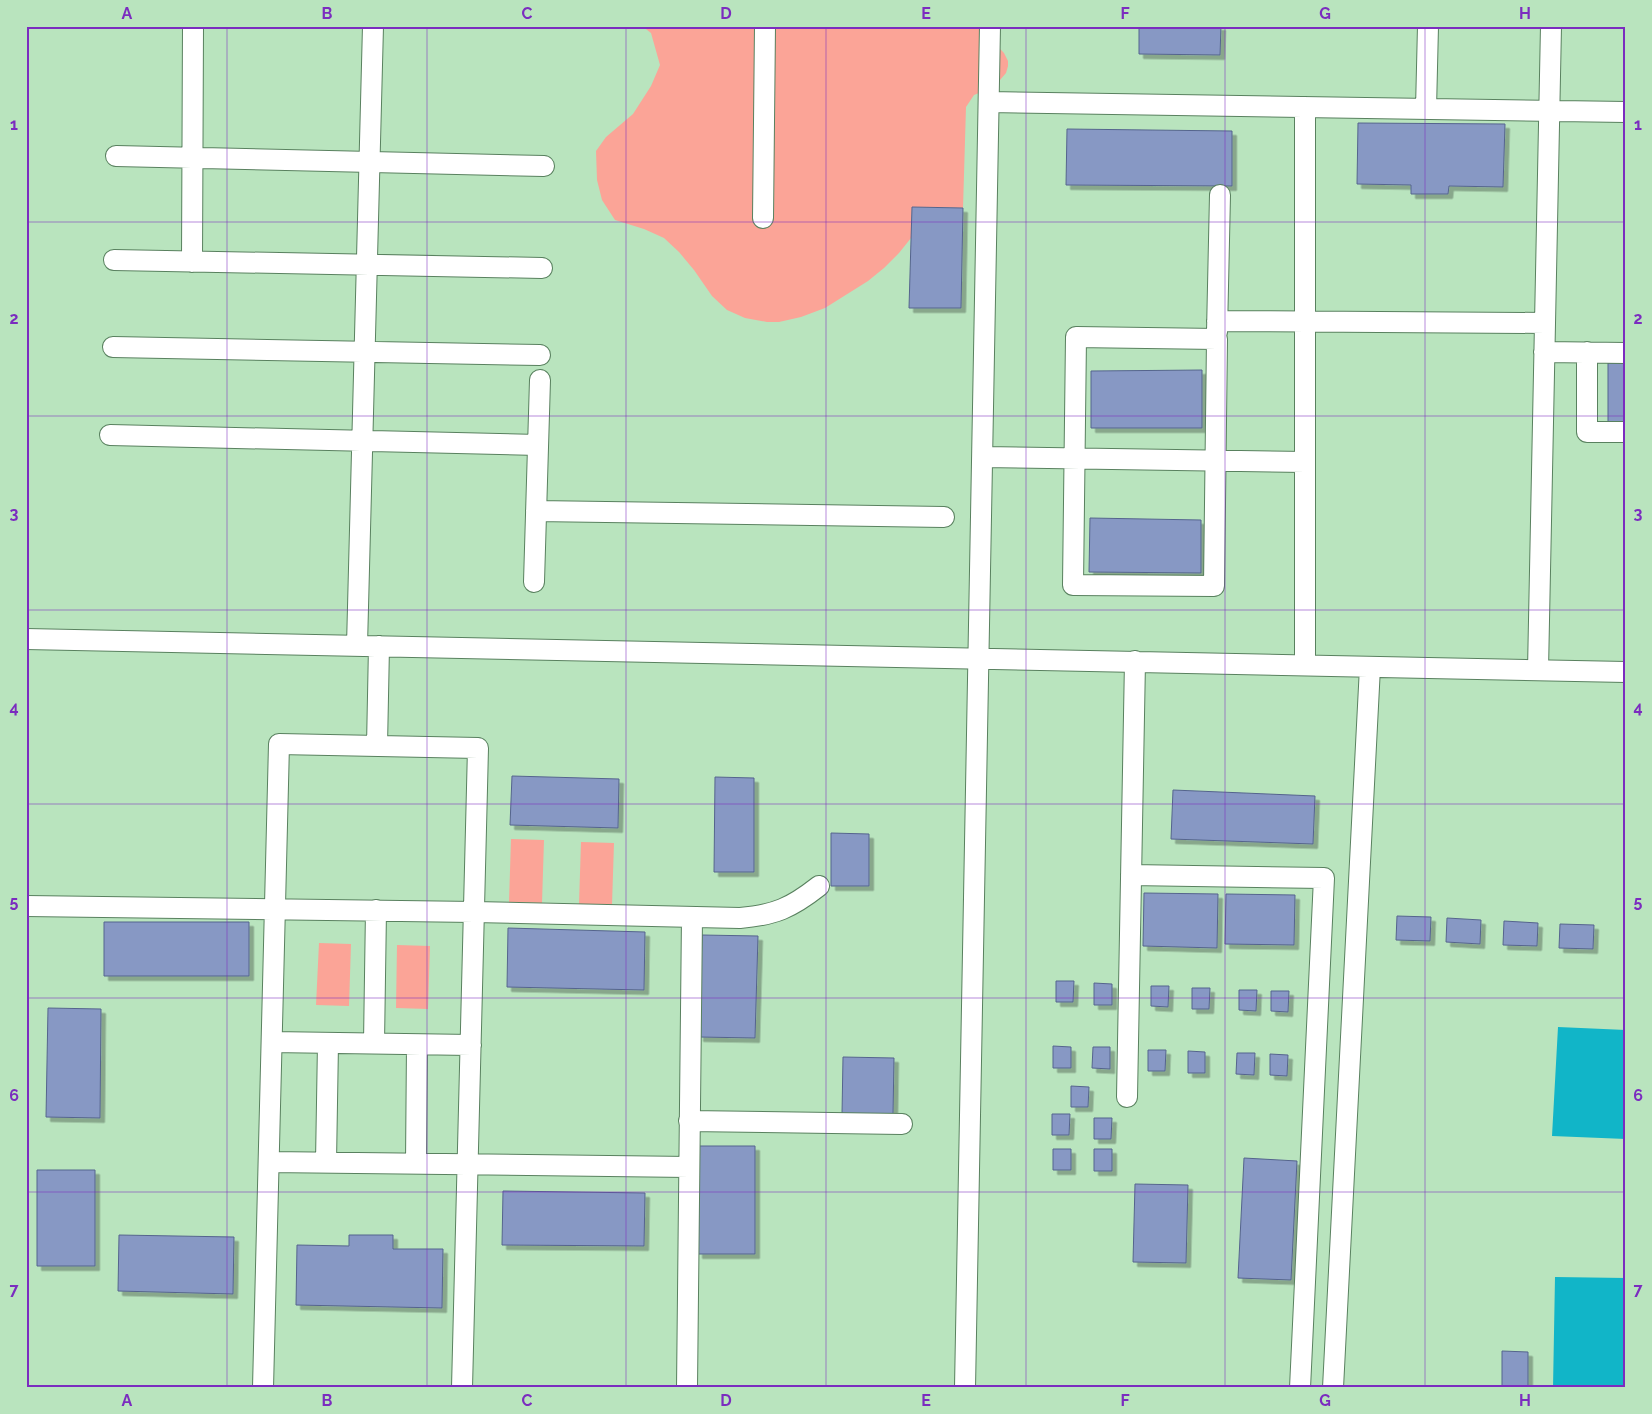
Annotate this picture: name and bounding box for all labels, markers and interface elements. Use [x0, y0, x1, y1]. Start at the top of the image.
text: A [122, 4, 133, 23]
text: B [322, 4, 333, 23]
text: C [522, 4, 533, 23]
text: D [720, 4, 732, 23]
text: E [921, 4, 931, 23]
text: F [1120, 4, 1130, 23]
text: G [1319, 4, 1331, 23]
text: H [1519, 4, 1531, 23]
text: 1 [10, 115, 18, 134]
text: 1 [1634, 115, 1642, 134]
text: 2 [9, 309, 19, 328]
text: 2 [1633, 309, 1643, 328]
text: 3 [10, 504, 19, 523]
text: 3 [1634, 504, 1643, 523]
text: 4 [9, 698, 19, 717]
text: 4 [1633, 698, 1643, 717]
text: 5 [10, 892, 19, 911]
text: 5 [1634, 892, 1643, 911]
text: 6 [9, 1086, 19, 1105]
text: 6 [1633, 1086, 1643, 1105]
text: 7 [10, 1280, 19, 1299]
text: 7 [1634, 1280, 1643, 1299]
text: A [122, 1391, 133, 1410]
text: B [322, 1391, 333, 1410]
text: C [522, 1391, 533, 1410]
text: D [720, 1391, 732, 1410]
text: E [921, 1391, 931, 1410]
text: F [1120, 1391, 1130, 1410]
text: G [1319, 1391, 1331, 1410]
text: H [1519, 1391, 1531, 1410]

